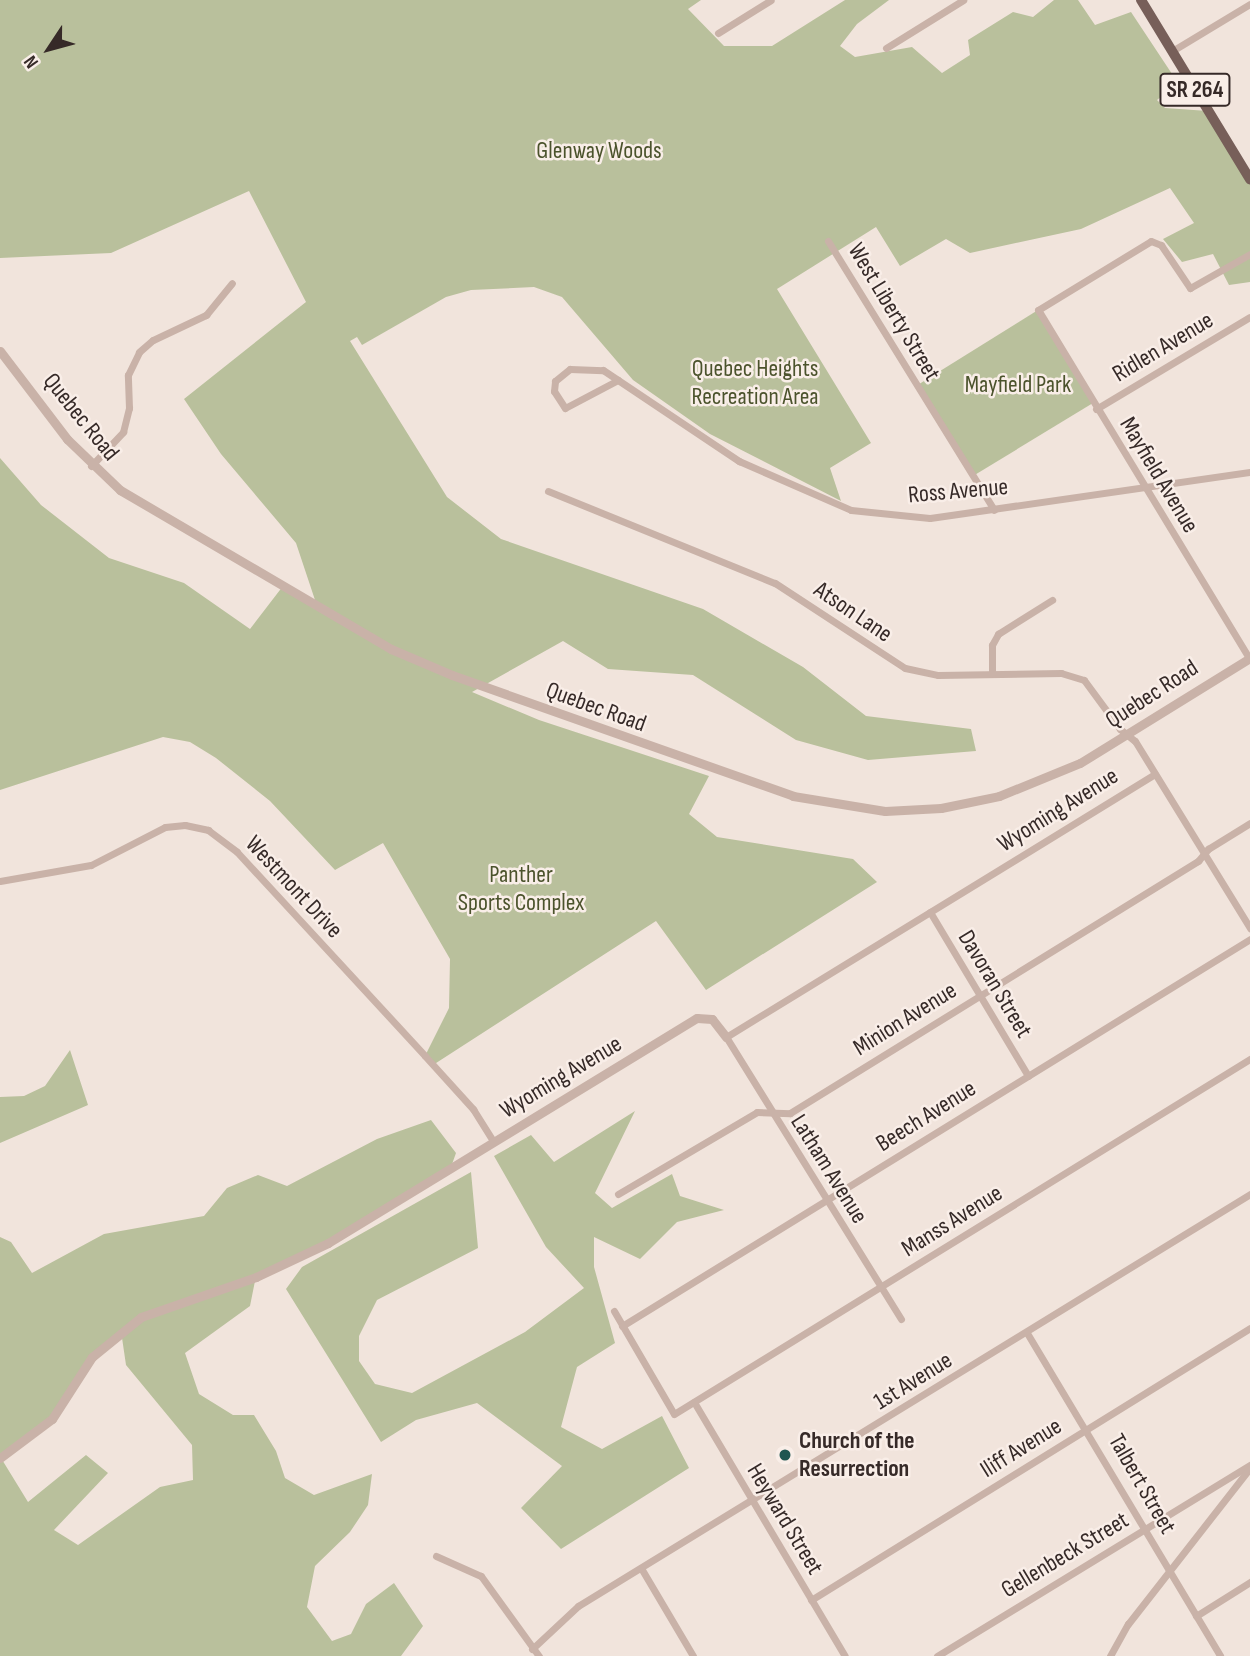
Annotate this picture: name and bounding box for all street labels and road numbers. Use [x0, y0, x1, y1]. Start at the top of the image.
road number: SR 264 [1158, 71, 1232, 110]
street label: West Liberty Street [842, 238, 946, 386]
street label: Ridlen Avenue [1107, 306, 1219, 388]
street label: Quebec Road [37, 367, 125, 467]
street label: Mayfield Avenue [1113, 412, 1205, 538]
street label: Ross Avenue [907, 472, 1009, 510]
street label: Atson Lane [808, 575, 898, 649]
street label: Quebec Road [1100, 653, 1204, 735]
street label: Quebec Road [542, 676, 650, 738]
street label: Wyoming Avenue [992, 762, 1124, 858]
street label: Westmont Drive [239, 830, 349, 944]
street label: Davoran Street [952, 925, 1038, 1043]
street label: Minion Avenue [848, 976, 962, 1062]
street label: Wyoming Avenue [495, 1029, 627, 1125]
street label: Beech Avenue [871, 1074, 981, 1158]
street label: Latham Avenue [784, 1109, 874, 1229]
street label: Manss Avenue [896, 1179, 1008, 1263]
street label: 1st Avenue [869, 1346, 957, 1416]
street label: Iliff Avenue [975, 1412, 1067, 1484]
street label: Talbert Street [1102, 1429, 1182, 1539]
street label: Heyward Street [741, 1458, 829, 1580]
street label: Gellenbeck Street [996, 1506, 1134, 1604]

